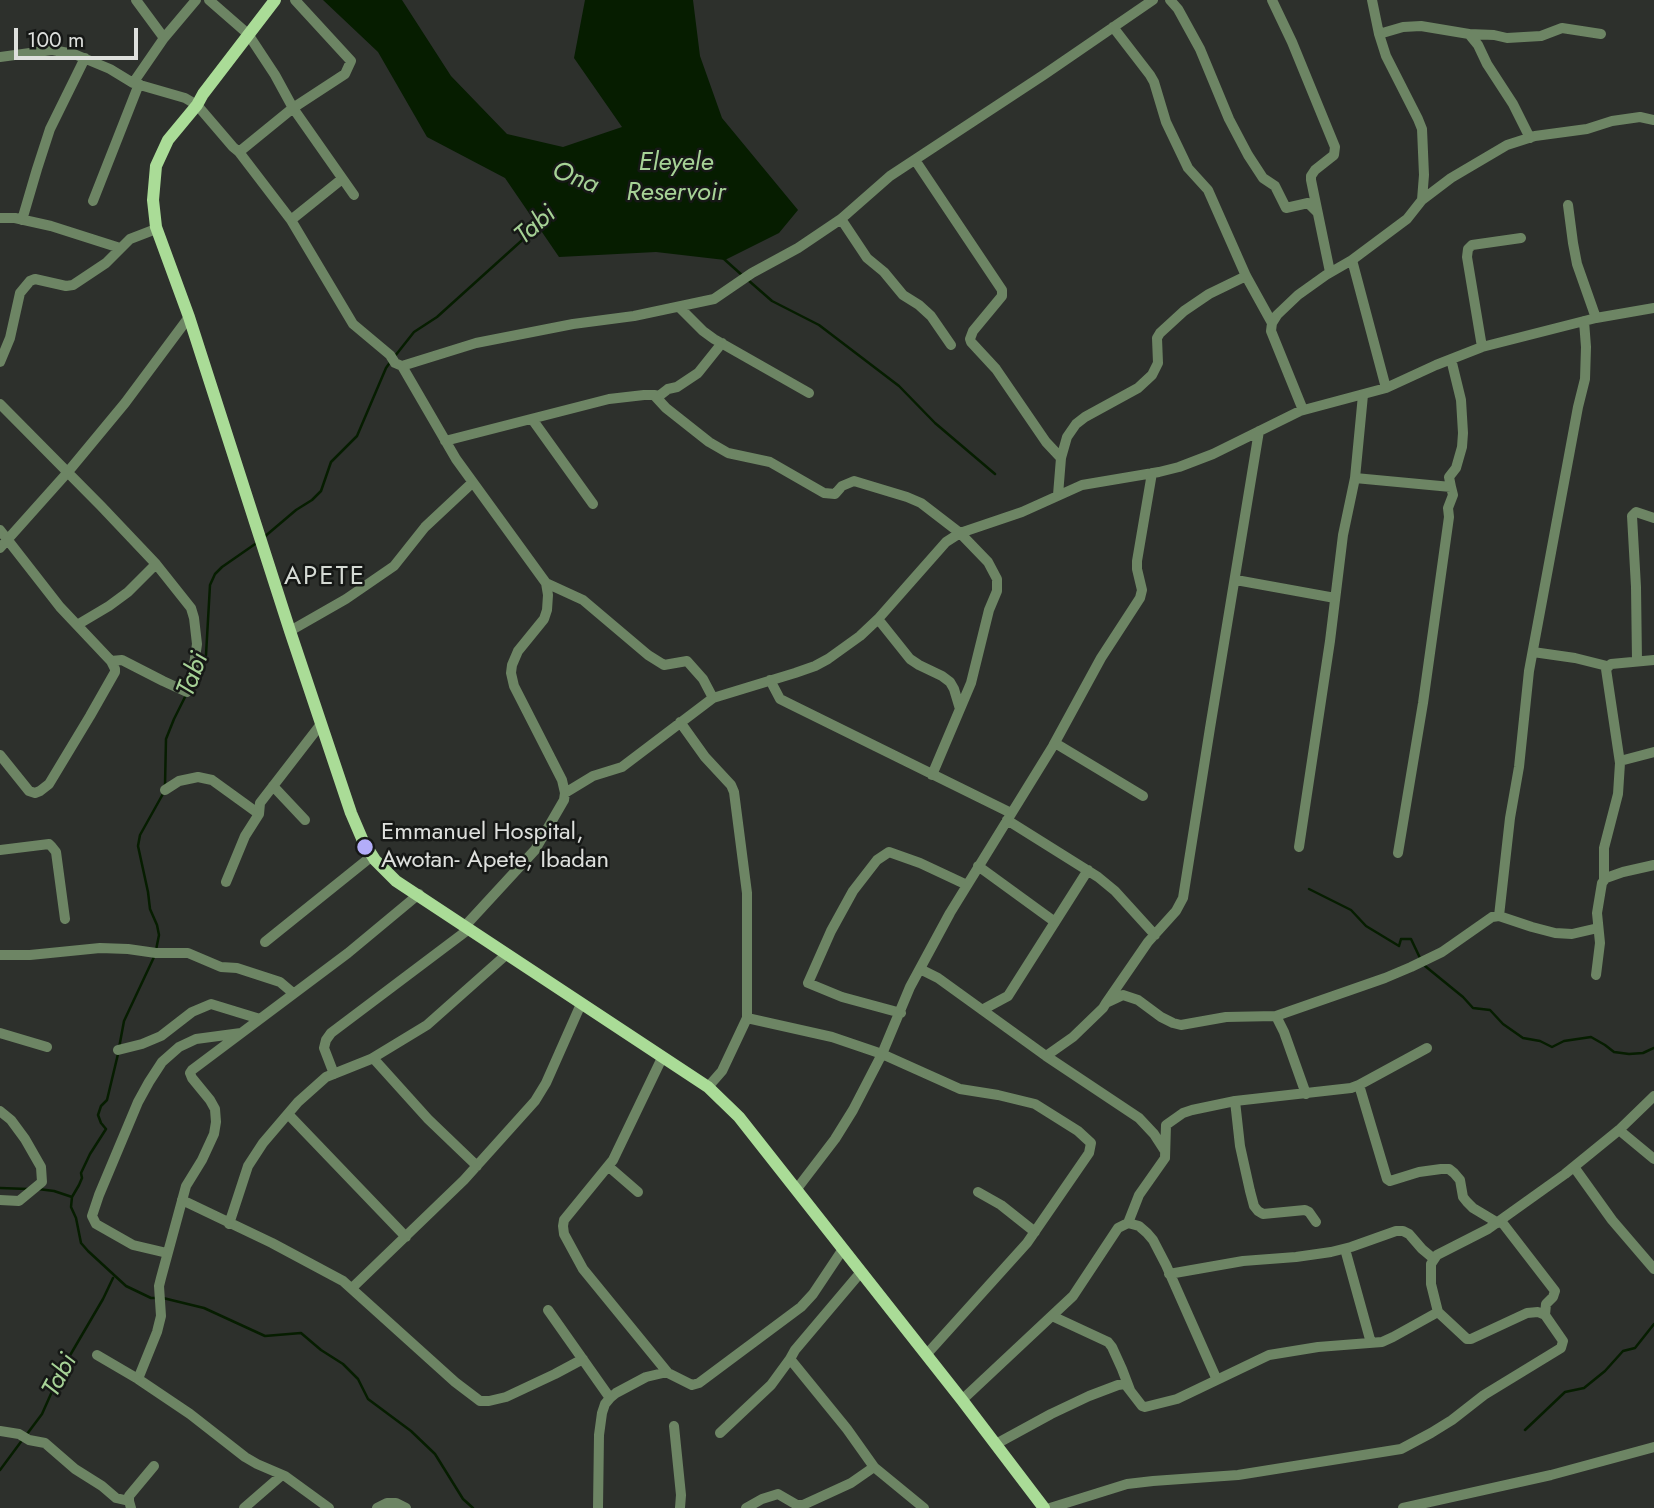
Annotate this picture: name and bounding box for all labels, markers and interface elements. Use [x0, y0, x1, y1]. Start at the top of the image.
scale bar [18, 14, 142, 58]
text: 100 m [27, 25, 84, 55]
water label: Eleyele Reservoir [626, 148, 726, 210]
water label: Ona [547, 156, 603, 202]
water label: Tabi [509, 200, 563, 252]
district label: APETE [285, 562, 365, 594]
water label: Tabi [171, 649, 217, 701]
place label: Emmanuel Hospital, Awotan- Apete, Ibadan [381, 819, 609, 875]
marker: Emmanuel Hospital, Awotan- Apete, Ibadan [355, 837, 375, 857]
water label: Tabi [37, 1349, 85, 1403]

